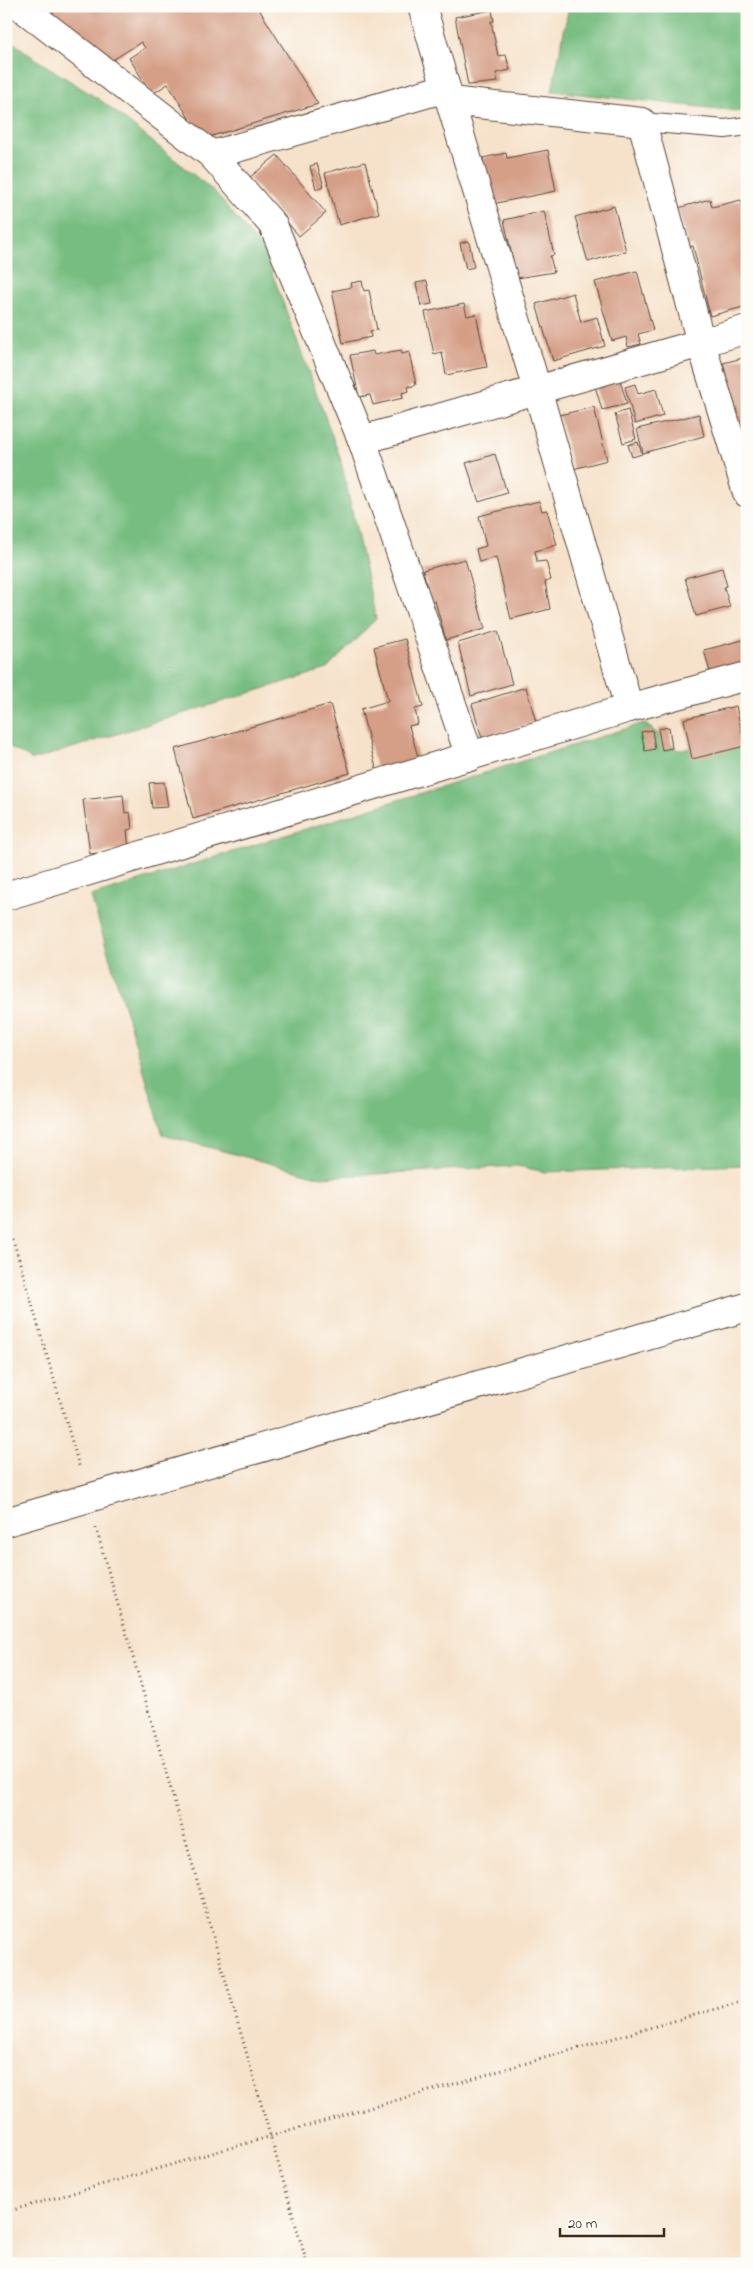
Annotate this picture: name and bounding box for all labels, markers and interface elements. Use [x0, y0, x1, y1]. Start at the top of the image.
scale bar [560, 2205, 664, 2237]
text: 20 m [568, 2213, 598, 2235]

